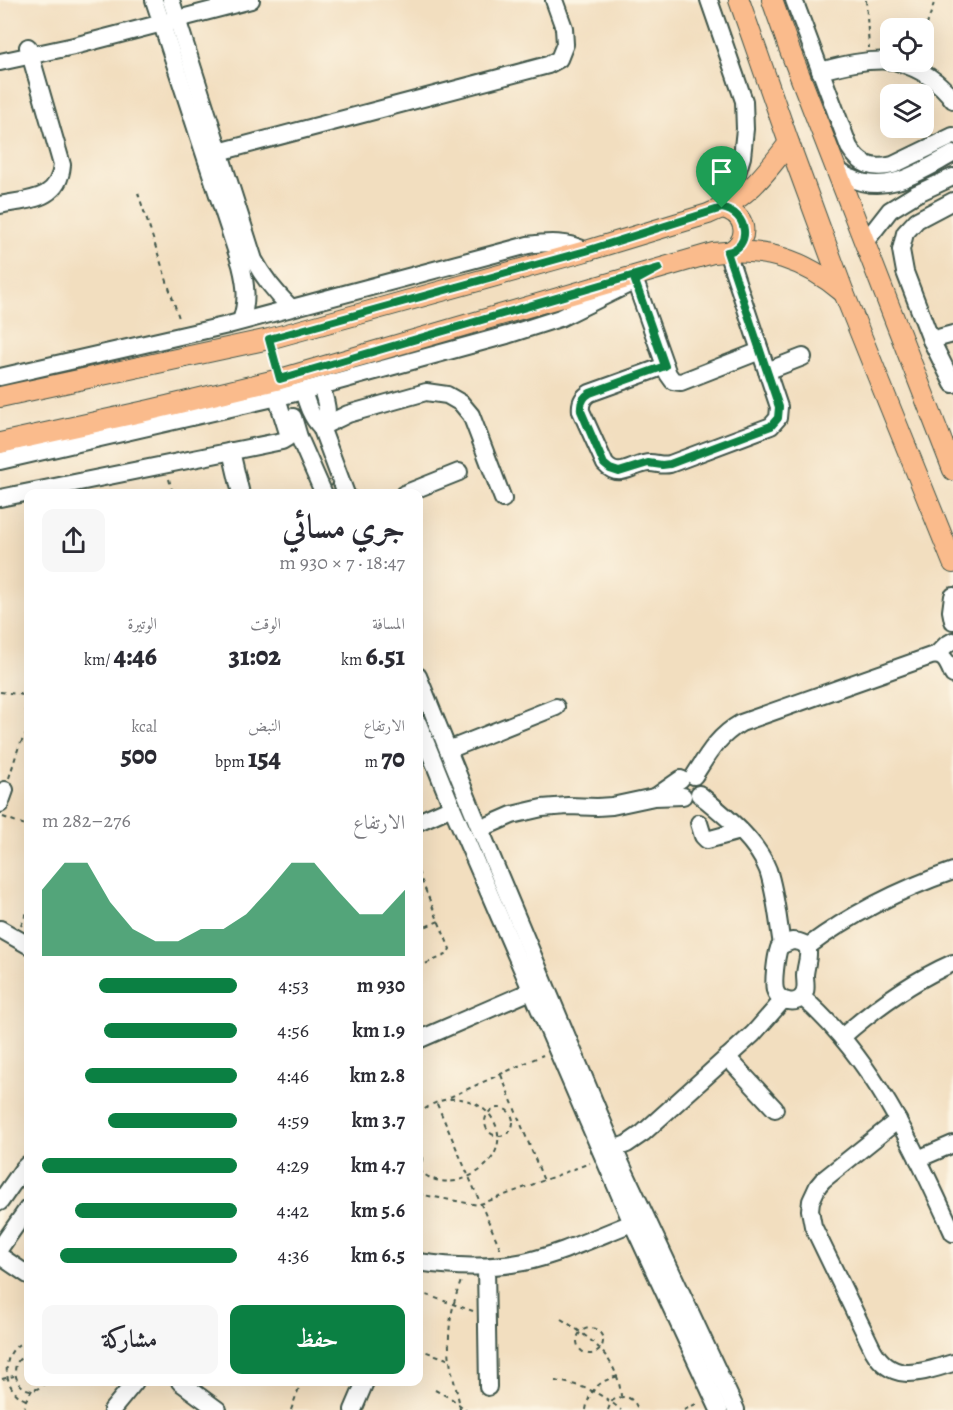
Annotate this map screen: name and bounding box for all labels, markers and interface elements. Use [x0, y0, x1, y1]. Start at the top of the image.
map controls [880, 18, 934, 138]
button: locate [880, 18, 934, 72]
button: layers [880, 84, 934, 138]
pin [696, 146, 747, 208]
icon: arrive [705, 155, 738, 188]
text: جري مسائي [282, 504, 405, 549]
button: share [42, 509, 105, 572]
text: 18:47 · 7 × 930 m [279, 549, 405, 576]
text: الوتيرة [127, 613, 157, 635]
text: الوقت [250, 613, 281, 635]
text: المسافة [372, 613, 405, 635]
text: 4:46 [114, 639, 157, 674]
text: 31:02 [229, 639, 281, 674]
text: 6.51 [366, 639, 405, 674]
text: /km [84, 649, 114, 671]
text: km [341, 649, 366, 671]
text: النبض [248, 715, 281, 737]
text: الارتفاع [363, 715, 405, 737]
text: kcal [131, 716, 157, 738]
text: 500 [121, 738, 157, 773]
text: 154 [248, 741, 281, 776]
text: 70 [381, 741, 405, 776]
text: bpm [215, 751, 248, 773]
text: m [365, 751, 381, 773]
text: 276–282 m [42, 807, 131, 834]
text: الارتفاع [353, 809, 405, 836]
text: 4:53 [278, 972, 309, 999]
text: 930 m [357, 972, 405, 999]
text: 4:56 [277, 1017, 309, 1044]
text: 1.9 km [352, 1017, 405, 1044]
text: 4:46 [277, 1062, 309, 1089]
text: 2.8 km [350, 1062, 405, 1089]
text: 4:59 [277, 1107, 309, 1134]
text: 3.7 km [352, 1107, 405, 1134]
text: 4:29 [277, 1152, 309, 1179]
text: 4.7 km [351, 1152, 405, 1179]
text: 4:42 [277, 1197, 309, 1224]
text: 5.6 km [351, 1197, 405, 1224]
text: 4:36 [278, 1242, 309, 1269]
text: 6.5 km [351, 1242, 405, 1269]
button: مشاركة [42, 1305, 218, 1374]
button: حفظ [230, 1305, 405, 1374]

